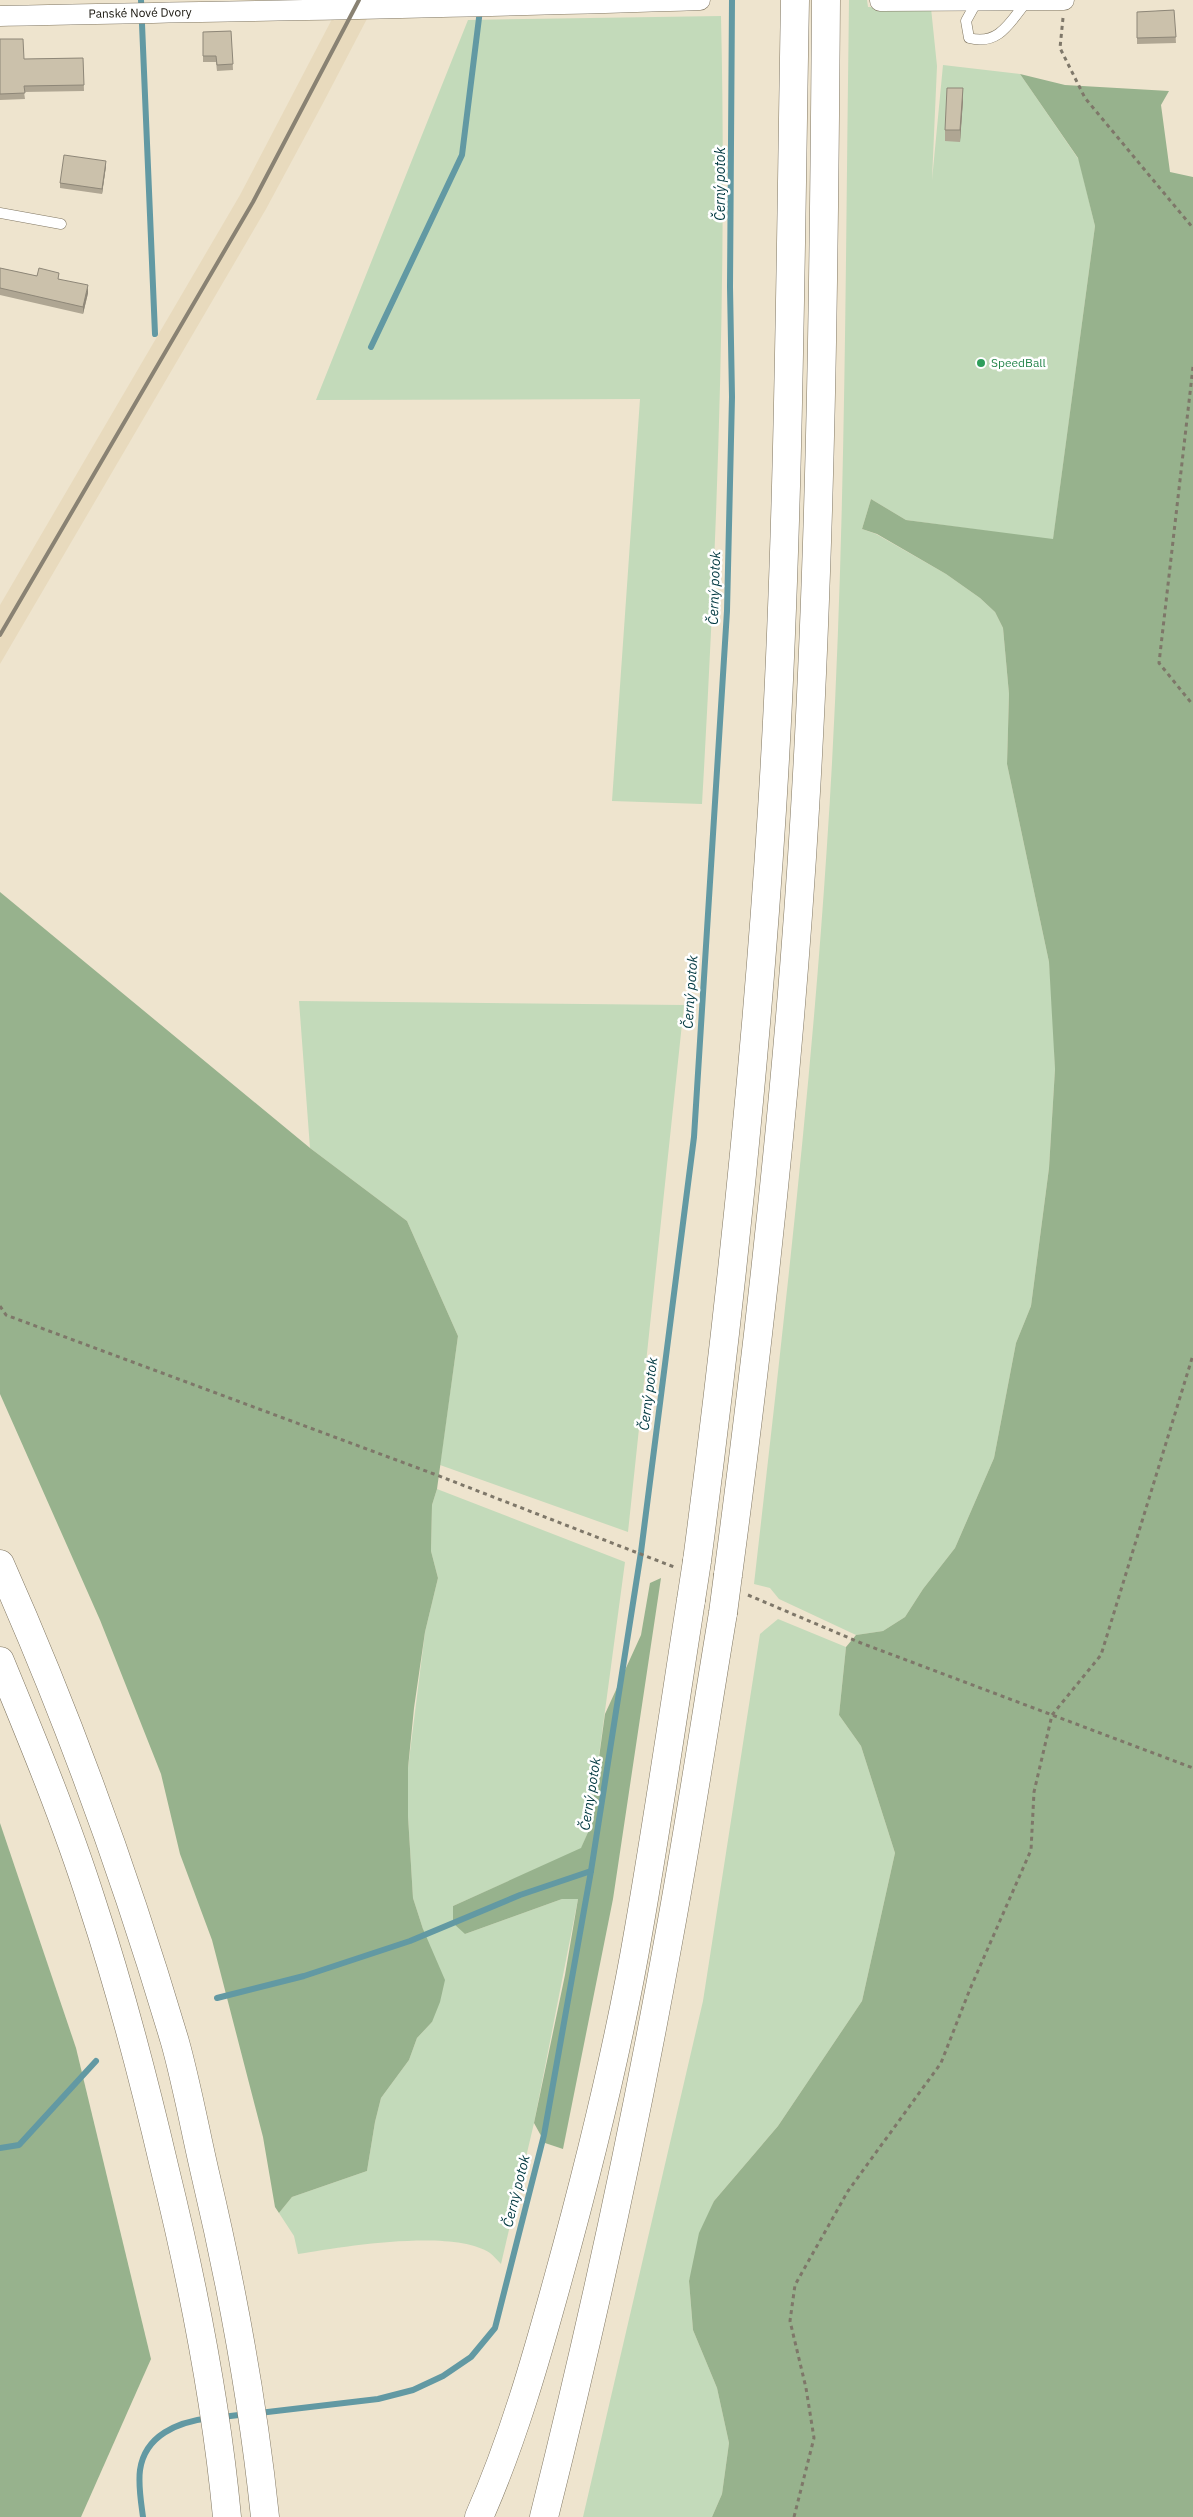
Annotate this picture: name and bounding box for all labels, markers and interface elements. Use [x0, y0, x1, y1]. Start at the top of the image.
street label: Panské Nové Dvory [88, 4, 192, 21]
water label: Černý potok [710, 146, 729, 221]
place label: SpeedBall [991, 355, 1046, 370]
marker: SpeedBall [975, 357, 987, 369]
water label: Černý potok [703, 550, 724, 625]
water label: Černý potok [677, 954, 702, 1029]
water label: Černý potok [634, 1356, 662, 1432]
water label: Černý potok [574, 1755, 605, 1832]
water label: Černý potok [497, 2152, 534, 2229]

